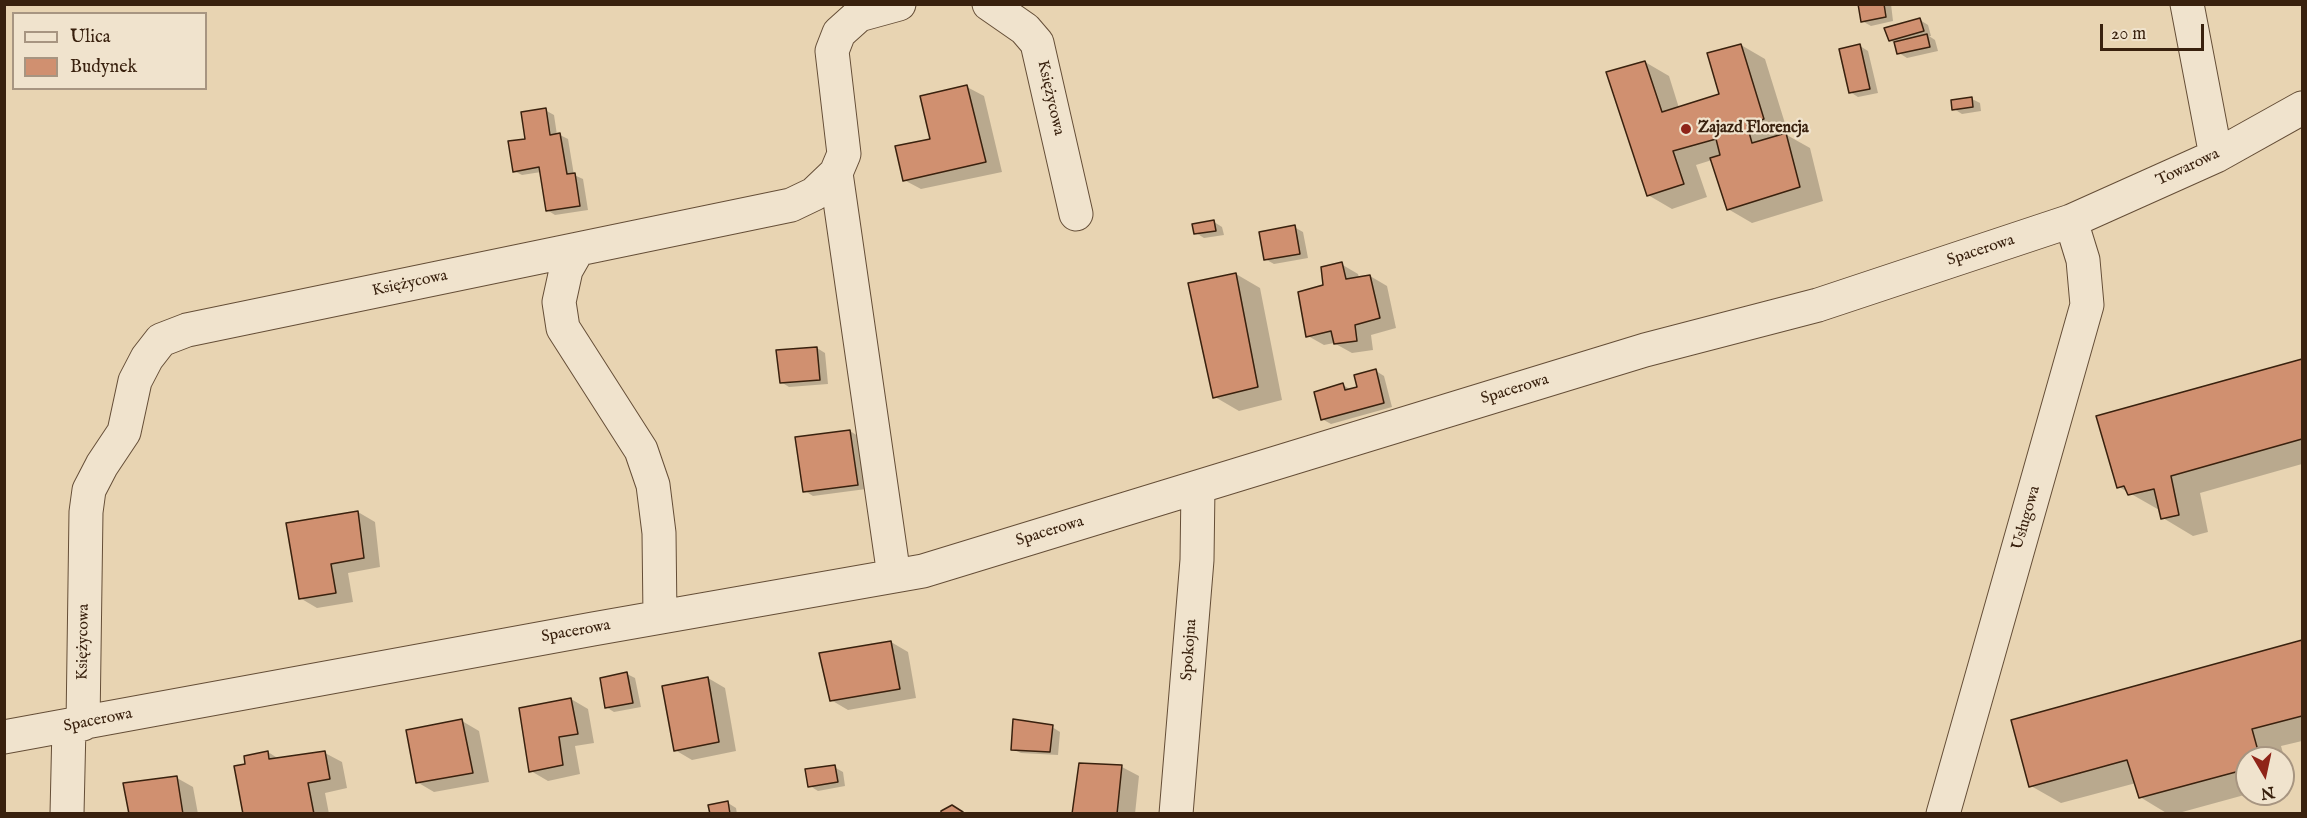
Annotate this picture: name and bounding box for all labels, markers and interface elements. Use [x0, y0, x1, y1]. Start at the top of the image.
legend [12, 12, 207, 90]
scale bar [2103, 12, 2206, 50]
text: 20 m [2111, 23, 2146, 46]
text: Ulica [70, 26, 111, 49]
text: Budynek [70, 56, 137, 79]
street label: Księżycowa [1032, 59, 1068, 137]
place label: Zajazd Florencja [1698, 119, 1809, 139]
marker: Zajazd Florencja [1679, 122, 1693, 136]
street label: Towarowa [2153, 145, 2223, 191]
street label: Spacerowa [1945, 231, 2017, 271]
street label: Księżycowa [371, 267, 449, 301]
street label: Spacerowa [1479, 371, 1551, 409]
street label: Usługowa [2009, 484, 2045, 552]
street label: Spacerowa [1014, 513, 1086, 551]
street label: Księżycowa [74, 604, 94, 680]
street label: Spacerowa [540, 616, 612, 648]
street label: Spokojna [1178, 619, 1202, 681]
street label: Spacerowa [62, 705, 134, 737]
north arrow [2235, 746, 2295, 806]
text: N [2259, 781, 2276, 803]

